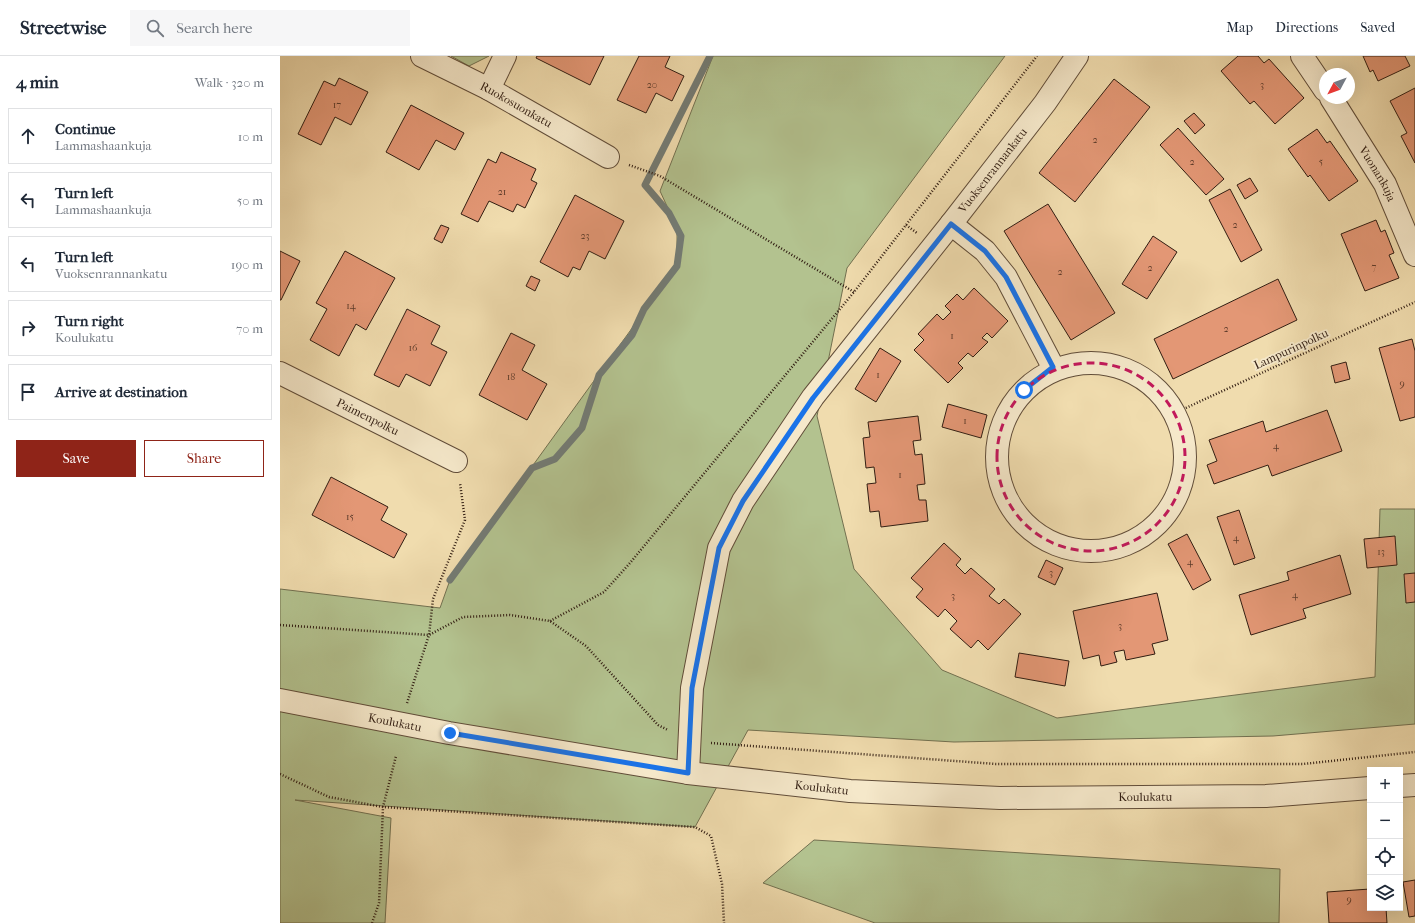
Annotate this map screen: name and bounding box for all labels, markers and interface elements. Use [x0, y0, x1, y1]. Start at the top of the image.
search box [130, 10, 410, 46]
text: Streetwise [20, 17, 106, 39]
icon: search [144, 17, 166, 39]
text: Search here [176, 19, 252, 37]
text: Map [1226, 19, 1253, 36]
text: Directions [1275, 19, 1338, 36]
text: Saved [1360, 19, 1395, 36]
north arrow [1319, 68, 1355, 104]
text: 4 min [16, 72, 59, 92]
text: Walk · 320 m [195, 75, 264, 90]
street label: Ruokosuonkatu [478, 79, 555, 131]
house number: 20 [647, 79, 657, 91]
house number: 3 [1260, 79, 1264, 91]
house number: 17 [333, 99, 341, 111]
text: Continue [55, 120, 115, 138]
icon: ahead [17, 125, 39, 147]
street label: Vuoksenrannankatu [955, 125, 1030, 216]
text: 10 m [238, 129, 263, 144]
house number: 2 [1092, 134, 1098, 146]
text: Lammashaankuja [55, 138, 152, 153]
street label: Vuonankuja [1356, 143, 1399, 204]
house number: 2 [1189, 156, 1195, 168]
house number: 5 [1319, 156, 1323, 168]
text: Turn left [55, 184, 113, 202]
house number: 21 [498, 186, 506, 198]
icon: left [17, 189, 39, 211]
text: 50 m [237, 193, 263, 208]
text: Lammashaankuja [55, 202, 152, 217]
house number: 2 [1232, 219, 1238, 231]
house number: 23 [580, 230, 590, 242]
text: Turn left [55, 248, 113, 266]
icon: left [17, 253, 39, 275]
text: 190 m [231, 257, 263, 272]
house number: 7 [1372, 261, 1377, 273]
house number: 2 [1147, 262, 1153, 274]
text: Vuoksenrannankatu [55, 266, 167, 281]
house number: 2 [1057, 266, 1063, 278]
house number: 14 [346, 300, 357, 312]
text: Turn right [55, 312, 124, 330]
icon: right [17, 317, 39, 339]
text: 70 m [236, 321, 263, 336]
house number: 2 [1223, 323, 1229, 335]
street label: Lampurinpolku [1252, 326, 1331, 372]
text: Koulukatu [55, 330, 114, 345]
house number: 1 [950, 330, 954, 342]
house number: 16 [409, 342, 418, 354]
house number: 1 [876, 369, 880, 381]
house number: 18 [507, 371, 515, 383]
house number: 9 [1399, 378, 1405, 390]
icon: arrive [17, 381, 39, 403]
route start [1015, 381, 1033, 399]
text: Arrive at destination [55, 383, 187, 401]
street label: Paimenpolku [334, 395, 401, 438]
house number: 1 [963, 415, 967, 427]
button: Save [16, 440, 136, 477]
button: Share [144, 440, 264, 477]
house number: 4 [1273, 440, 1280, 452]
house number: 1 [898, 469, 902, 481]
house number: 15 [346, 511, 354, 523]
house number: 4 [1233, 532, 1240, 544]
house number: 13 [1377, 546, 1385, 558]
house number: 4 [1187, 556, 1194, 568]
house number: 3 [1049, 567, 1053, 579]
house number: 4 [1292, 589, 1299, 601]
house number: 3 [951, 590, 955, 602]
house number: 3 [1118, 620, 1122, 632]
street label: Koulukatu [367, 710, 423, 735]
route end [441, 724, 459, 742]
map controls [1367, 767, 1403, 911]
button: + [1367, 767, 1403, 803]
street label: Koulukatu [794, 778, 850, 798]
street label: Koulukatu [1118, 790, 1173, 804]
button: − [1367, 803, 1403, 839]
button: locate [1367, 839, 1403, 875]
button: layers [1367, 875, 1403, 911]
house number: 9 [1346, 894, 1352, 906]

